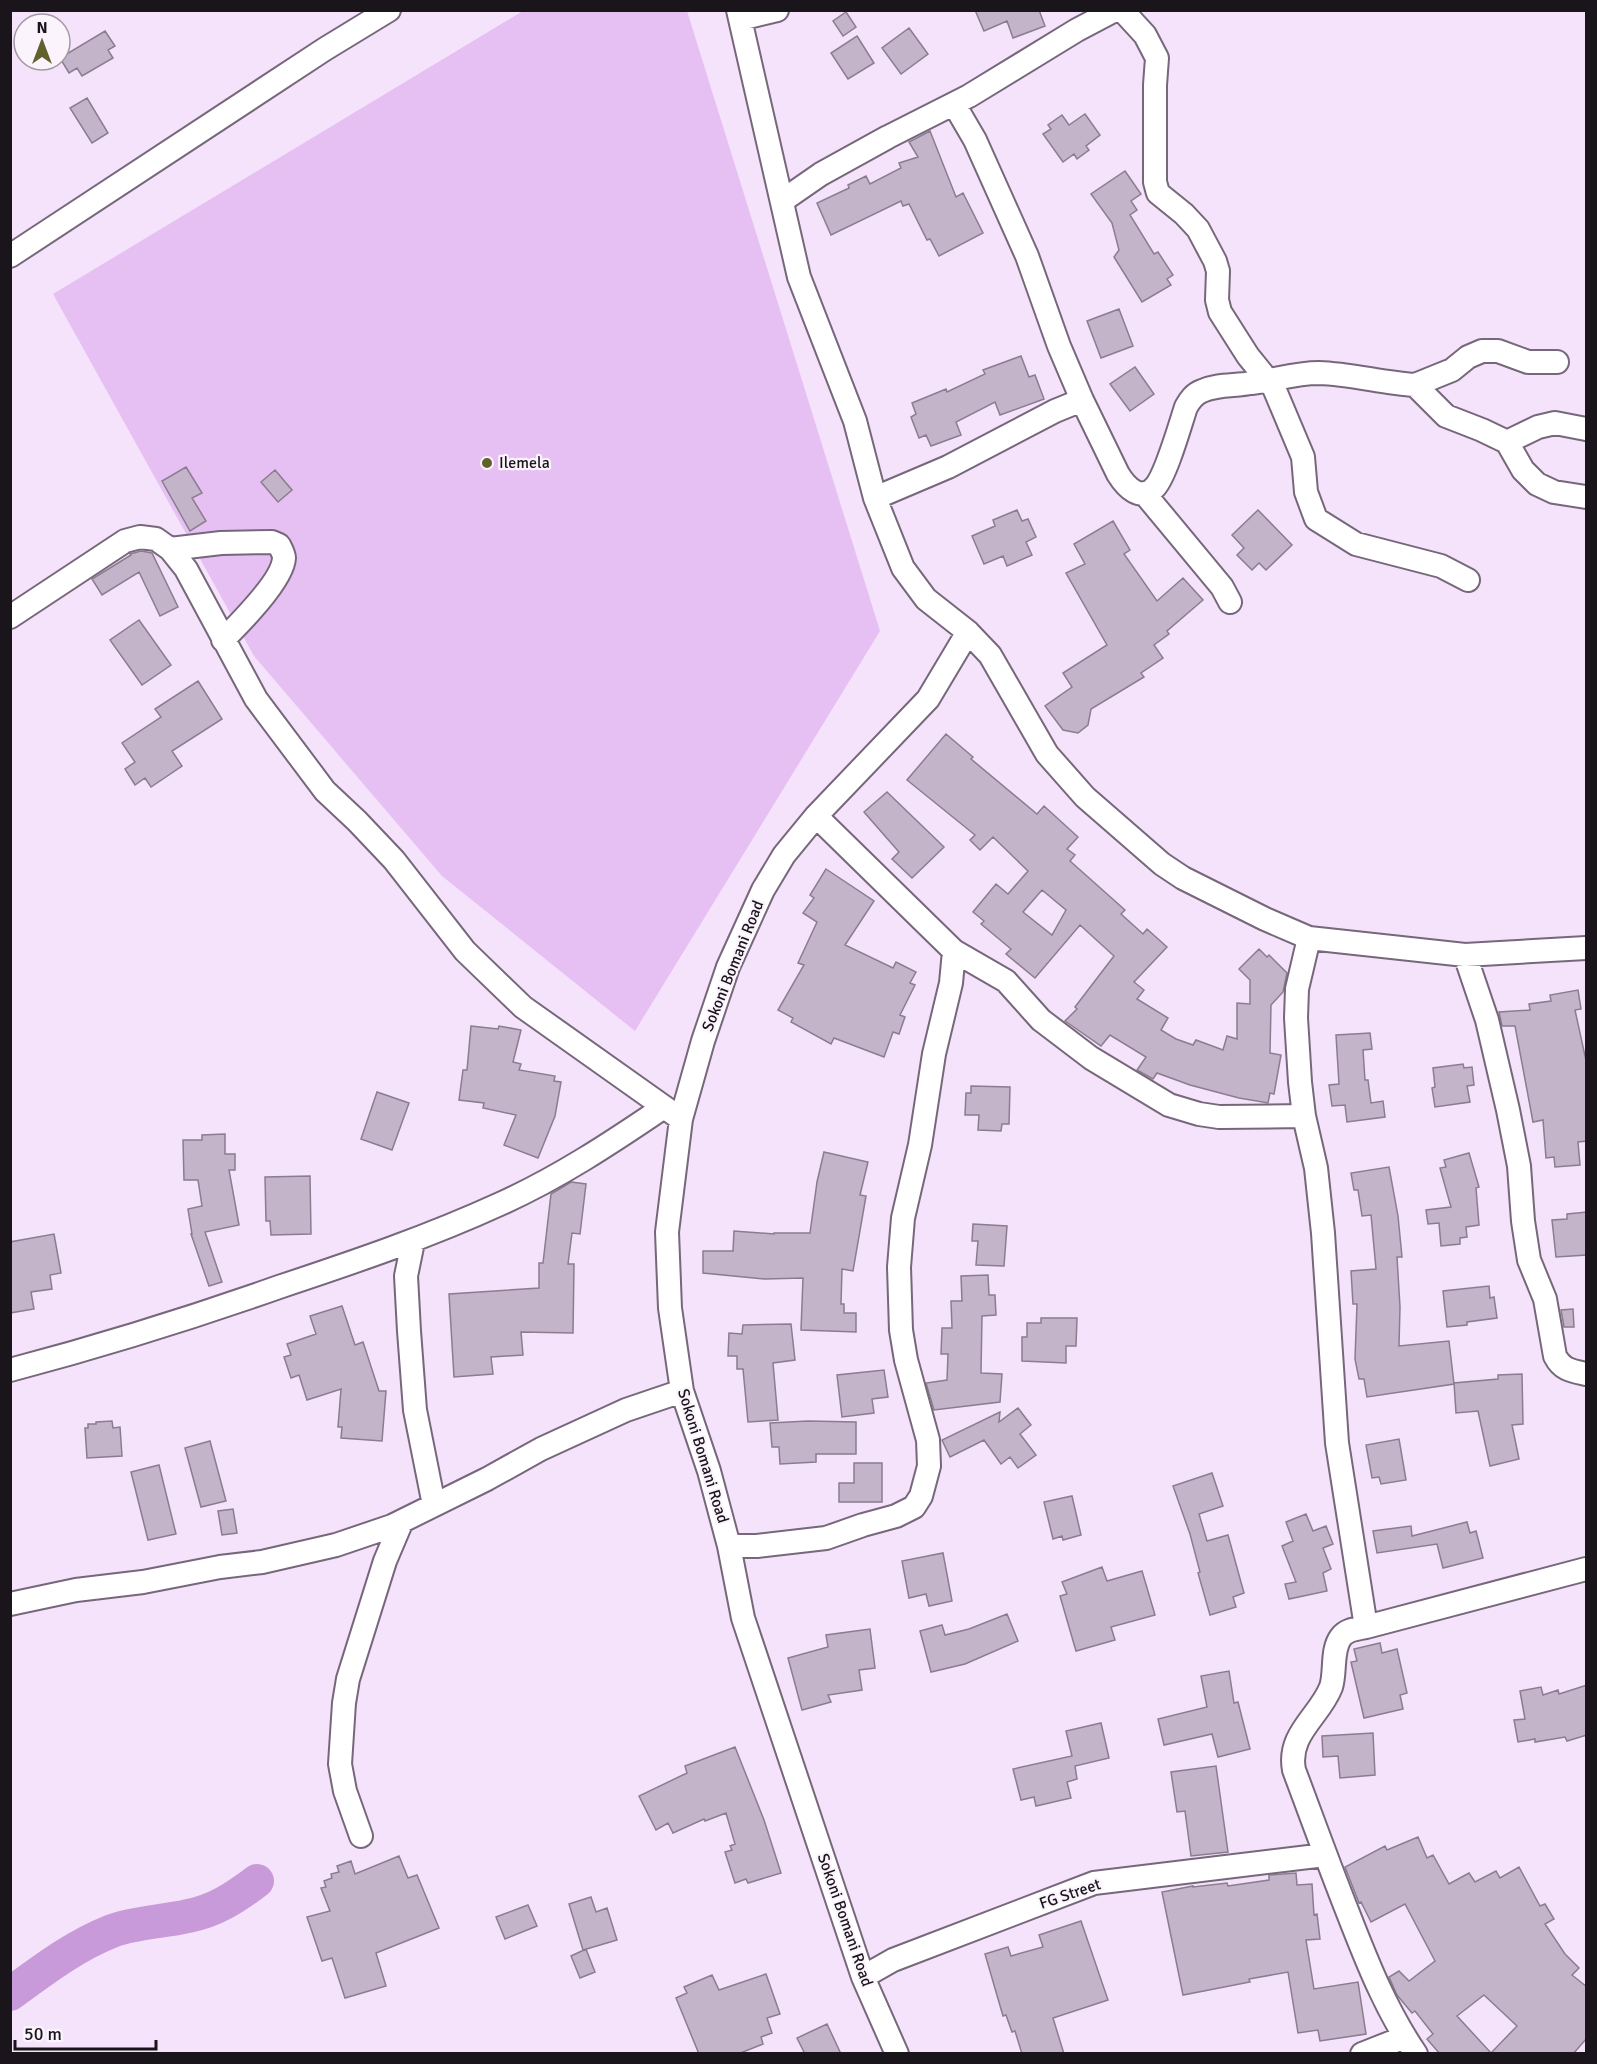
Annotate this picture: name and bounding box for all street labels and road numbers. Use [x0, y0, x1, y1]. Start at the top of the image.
street label: Sokoni Bomani Road [698, 898, 768, 1034]
street label: Sokoni Bomani Road [673, 1386, 733, 1526]
street label: Sokoni Bomani Road [813, 1851, 877, 1989]
street label: FG Street [1037, 1874, 1104, 1914]

